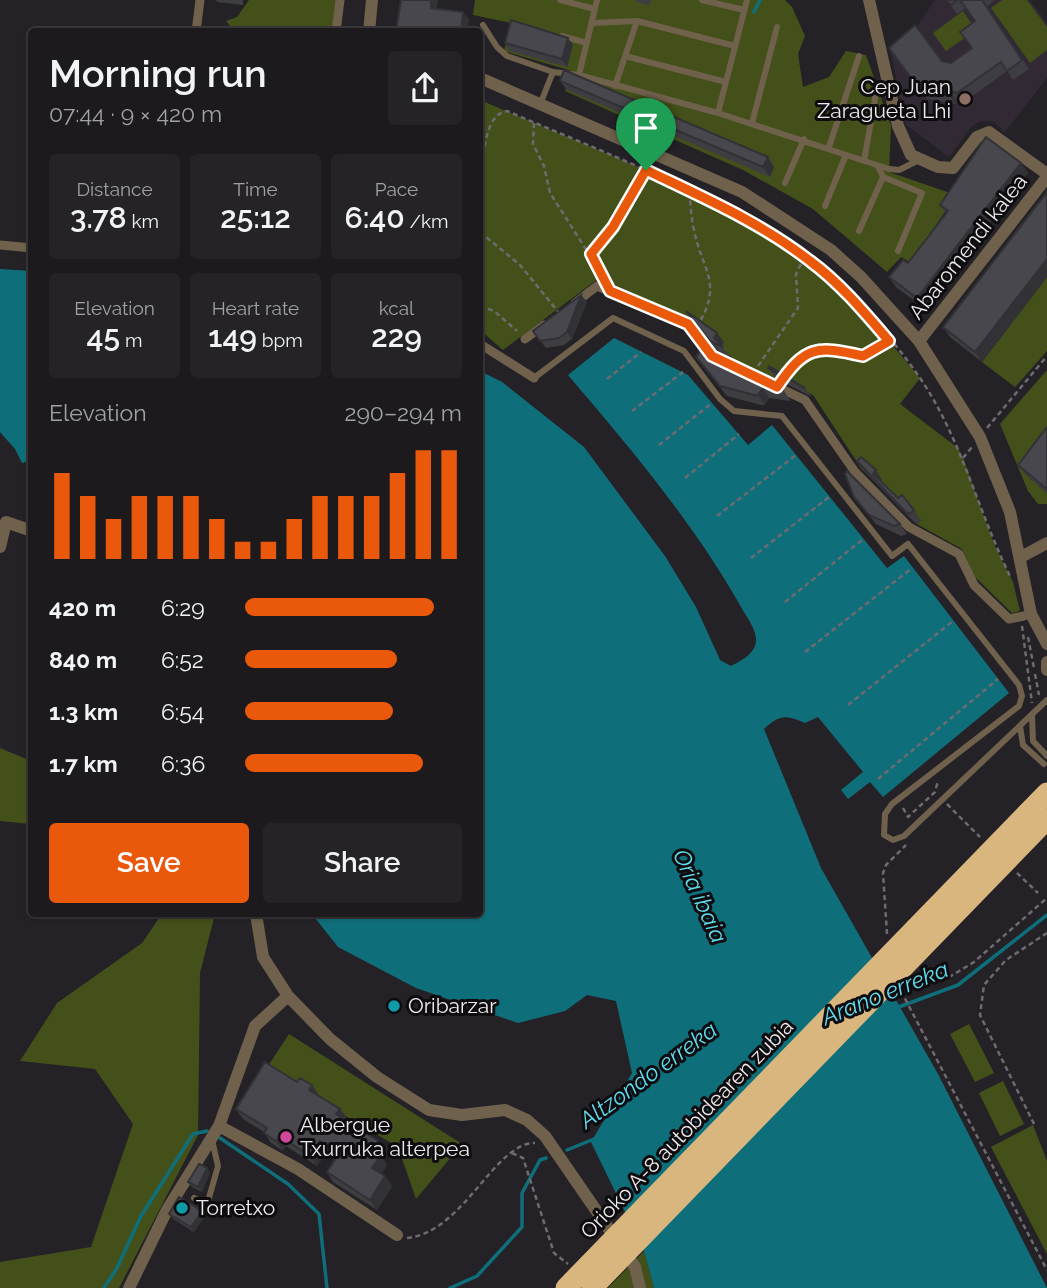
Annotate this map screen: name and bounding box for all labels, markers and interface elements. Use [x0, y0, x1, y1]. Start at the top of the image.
text: Morning run [49, 51, 267, 96]
button: share [388, 51, 462, 125]
place label: Cep Juan Zaragueta Lhi [817, 74, 951, 123]
marker: Cep Juan Zaragueta Lhi [957, 91, 973, 107]
pin [616, 98, 676, 170]
text: 07:44 · 9 × 420 m [49, 100, 222, 127]
icon: arrive [627, 109, 665, 147]
street label: Abaromendi kalea [903, 169, 1032, 324]
text: Distance [76, 178, 153, 200]
text: Time [233, 178, 278, 200]
text: Pace [375, 178, 418, 200]
text: 3.78 [70, 200, 127, 235]
text: 25:12 [220, 200, 291, 235]
text: 6:40 [344, 200, 405, 235]
text: km [127, 210, 159, 232]
text: /km [405, 210, 449, 232]
text: Elevation [74, 297, 155, 319]
text: Heart rate [212, 297, 299, 319]
text: kcal [379, 297, 414, 319]
text: 45 [87, 319, 120, 354]
text: 149 [208, 319, 257, 354]
text: 229 [371, 319, 422, 354]
text: m [120, 329, 142, 351]
text: bpm [257, 329, 303, 351]
text: Elevation [49, 399, 147, 426]
text: 290–294 m [344, 399, 462, 426]
text: 420 m [49, 594, 116, 621]
text: 6:29 [161, 594, 205, 621]
text: 840 m [49, 646, 117, 673]
text: 6:52 [161, 646, 204, 673]
text: 1.3 km [49, 698, 118, 725]
text: 6:54 [161, 698, 204, 725]
text: 1.7 km [49, 750, 118, 777]
text: 6:36 [161, 750, 205, 777]
button: Save [49, 823, 249, 903]
button: Share [263, 823, 462, 903]
water label: Oria ibaia [668, 845, 733, 947]
water label: Arano erreka [816, 955, 952, 1031]
place label: Oribarzar [408, 993, 497, 1018]
marker: Oribarzar [386, 998, 402, 1014]
street label: Orioko A-8 autobidearen zubia [575, 1014, 798, 1243]
water label: Altzondo erreka [572, 1015, 722, 1135]
place label: Albergue Txurruka alterpea [300, 1112, 470, 1161]
marker: Albergue Txurruka alterpea [278, 1129, 294, 1145]
place label: Torretxo [196, 1195, 275, 1220]
marker: Torretxo [174, 1200, 190, 1216]

